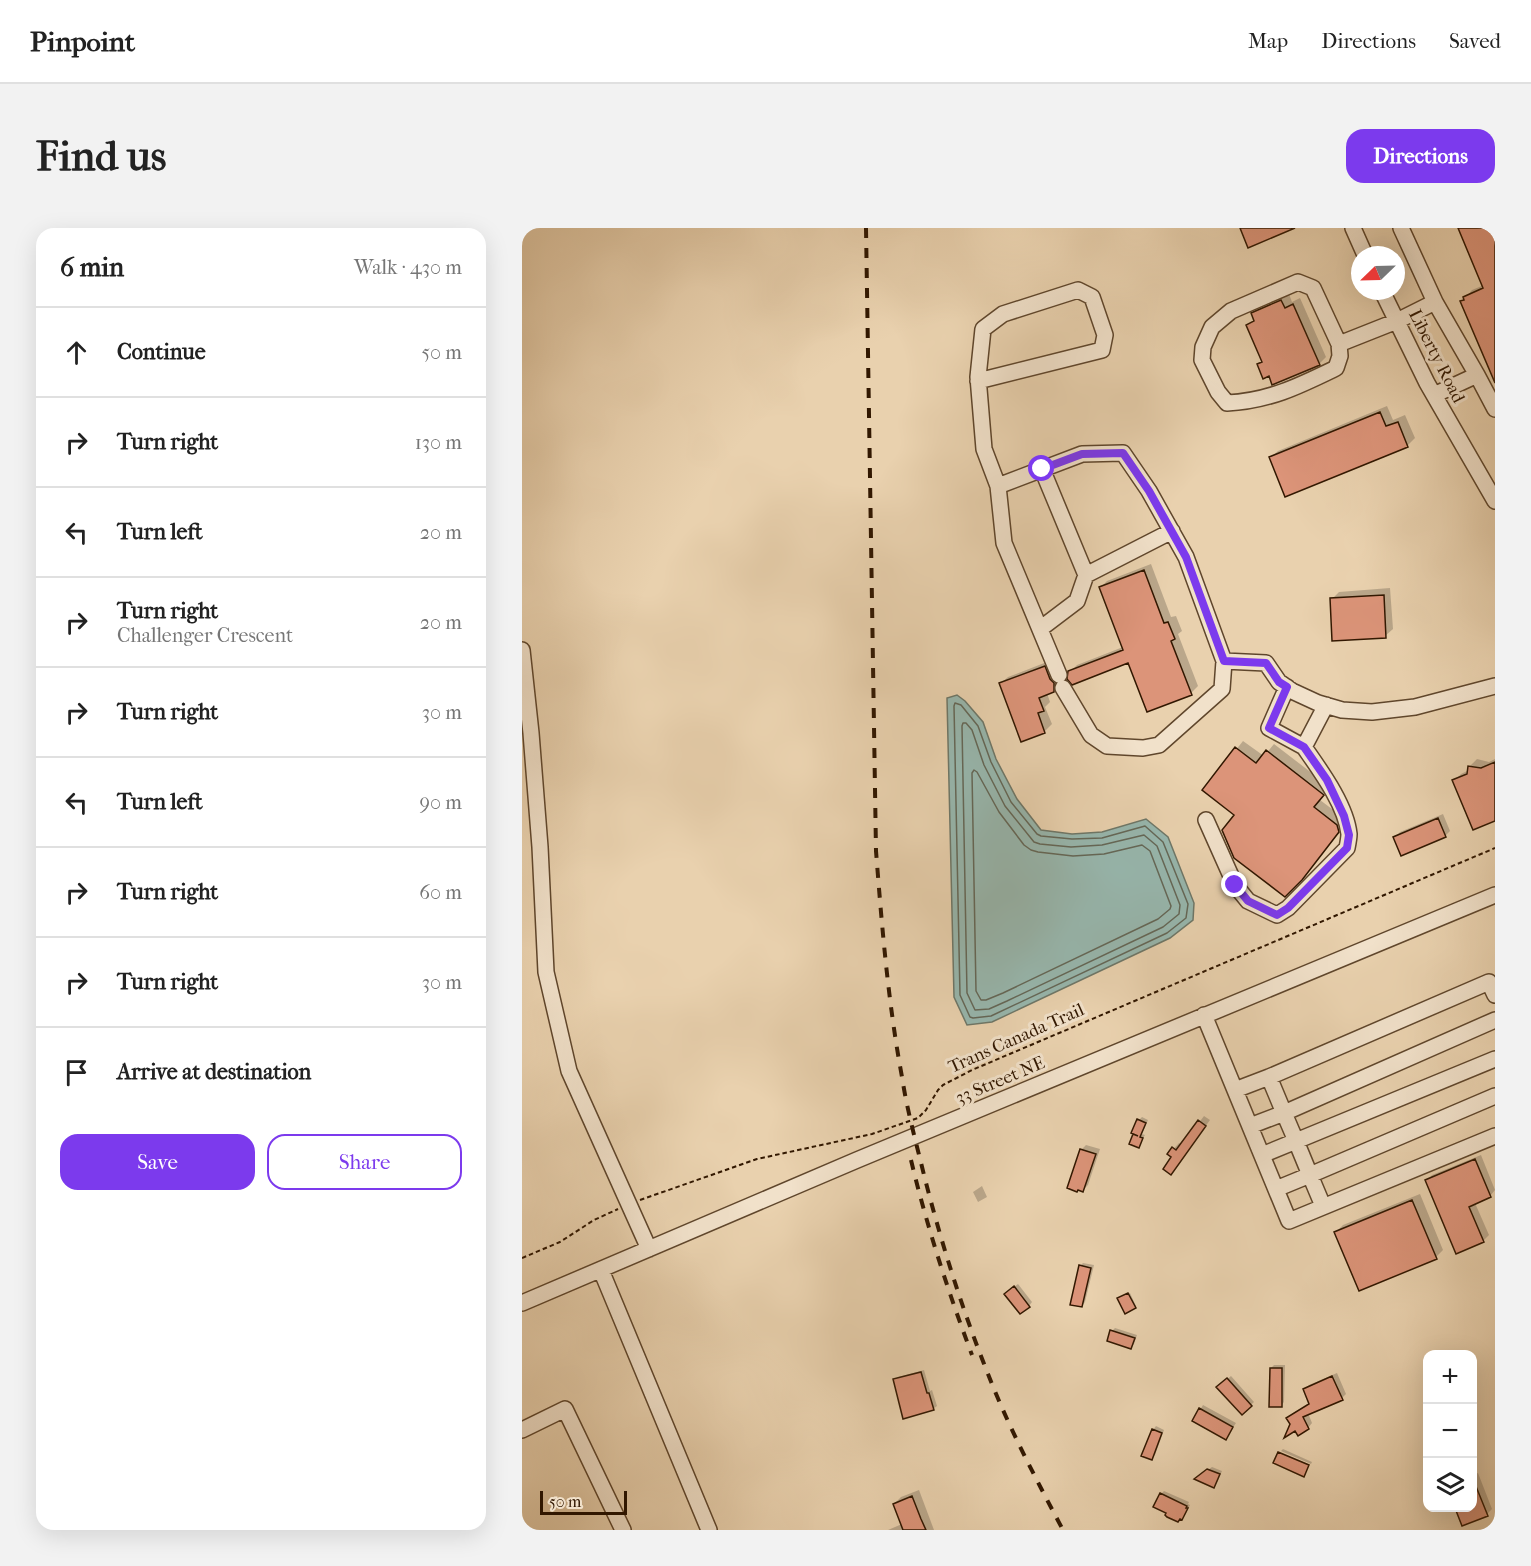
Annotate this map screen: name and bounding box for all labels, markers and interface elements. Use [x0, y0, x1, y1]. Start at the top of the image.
text: Pinpoint [30, 25, 135, 58]
text: Map [1248, 29, 1288, 53]
text: Directions [1321, 29, 1416, 53]
text: Saved [1449, 29, 1501, 53]
button: Directions [1346, 129, 1495, 183]
text: Find us [36, 132, 166, 181]
north arrow [1351, 246, 1405, 300]
text: 6 min [60, 252, 124, 283]
text: Walk · 430 m [354, 256, 462, 279]
street label: Liberty Road [1404, 306, 1469, 407]
icon: ahead [60, 336, 93, 369]
text: Continue [117, 339, 206, 365]
text: 50 m [421, 341, 462, 364]
icon: right [60, 426, 93, 459]
text: Turn right [117, 429, 218, 455]
text: 130 m [415, 431, 462, 454]
route start [1028, 455, 1054, 481]
icon: left [60, 516, 93, 549]
text: Turn left [117, 519, 203, 545]
text: 20 m [420, 521, 462, 544]
text: Turn right [117, 598, 218, 624]
icon: right [60, 606, 93, 639]
text: 20 m [420, 611, 462, 634]
text: Challenger Crescent [117, 624, 293, 647]
icon: right [60, 696, 93, 729]
text: Turn right [117, 699, 218, 725]
text: 30 m [422, 701, 462, 724]
icon: left [60, 786, 93, 819]
text: Turn left [117, 789, 203, 815]
text: 90 m [420, 791, 462, 814]
route end [1221, 871, 1247, 897]
icon: right [60, 876, 93, 909]
text: Turn right [117, 879, 218, 905]
text: 60 m [419, 881, 462, 904]
icon: right [60, 966, 93, 999]
text: Turn right [117, 969, 218, 995]
text: 30 m [422, 971, 462, 994]
street label: Trans Canada Trail [945, 999, 1087, 1078]
street label: 33 Street NE [953, 1052, 1048, 1109]
icon: arrive [60, 1056, 93, 1089]
text: Arrive at destination [117, 1059, 311, 1085]
button: Save [60, 1134, 255, 1190]
button: Share [267, 1134, 462, 1190]
map controls [1423, 1350, 1477, 1512]
button: + [1423, 1350, 1477, 1404]
button: − [1423, 1404, 1477, 1458]
button: layers [1423, 1458, 1477, 1512]
scale bar [540, 1488, 627, 1516]
text: 50 m [549, 1492, 581, 1511]

